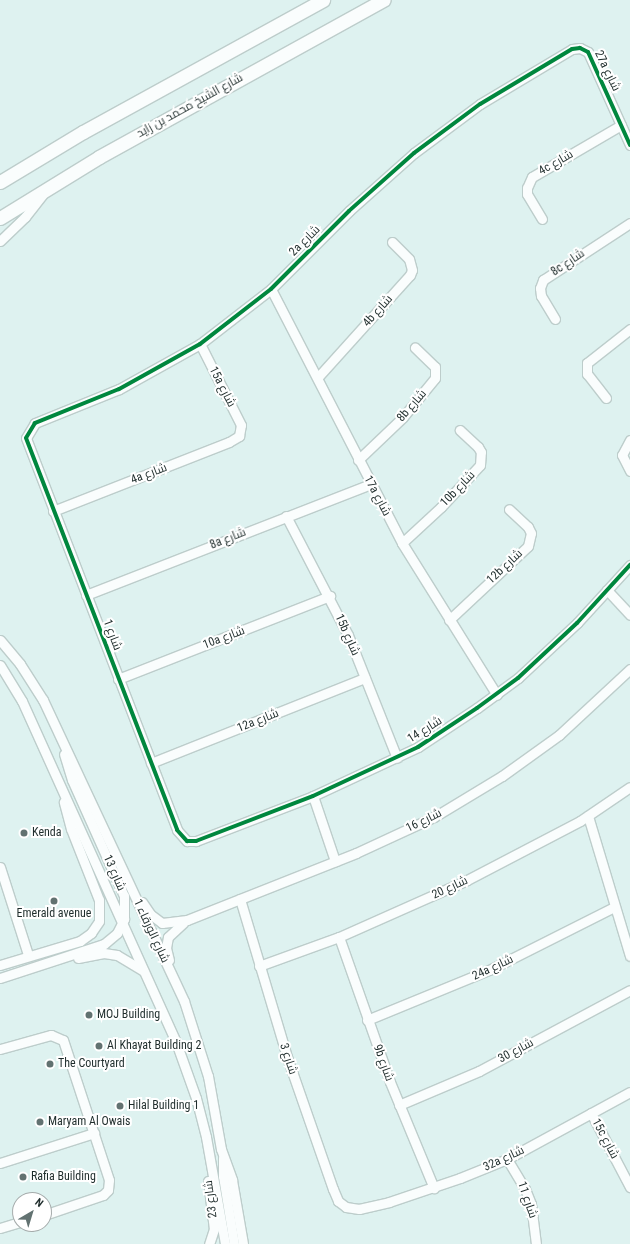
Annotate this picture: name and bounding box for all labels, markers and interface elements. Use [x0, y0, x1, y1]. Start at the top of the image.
street label: 27a شارع [591, 48, 623, 94]
street label: شارع الشيخ محمد بن زايد [134, 71, 246, 141]
street label: 4c شارع [536, 147, 576, 179]
street label: 2a شارع [287, 223, 323, 259]
street label: 8c شارع [548, 247, 588, 279]
street label: 4b شارع [360, 292, 396, 330]
street label: 15a شارع [206, 364, 238, 410]
street label: 8b شارع [394, 387, 430, 425]
street label: 4a شارع [129, 461, 169, 487]
street label: 10b شارع [438, 468, 478, 510]
street label: 17a شارع [360, 473, 394, 519]
street label: 8a شارع [208, 525, 248, 553]
street label: 12b شارع [484, 547, 526, 587]
street label: 15b شارع [332, 612, 362, 658]
street label: شارع 1 [100, 618, 124, 652]
street label: 10a شارع [201, 623, 247, 653]
street label: 12a شارع [235, 706, 281, 736]
street label: شارع 14 [405, 714, 445, 746]
street label: شارع 16 [404, 806, 444, 836]
place label: Kenda [32, 826, 62, 840]
marker: Kenda [19, 828, 29, 838]
street label: شارع 13 [100, 853, 128, 893]
street label: شارع 20 [430, 873, 470, 903]
marker: Emerald avenue [49, 896, 59, 906]
street label: شارع الورقاء 1 [130, 897, 172, 965]
place label: Emerald avenue [17, 907, 91, 921]
street label: 24a شارع [470, 952, 516, 984]
place label: MOJ Building [97, 1008, 160, 1022]
marker: MOJ Building [84, 1010, 94, 1020]
street label: شارع 30 [496, 1036, 536, 1066]
place label: Al Khayat Building 2 [107, 1039, 201, 1053]
marker: Al Khayat Building 2 [94, 1041, 104, 1051]
street label: شارع 3 [276, 1042, 300, 1076]
street label: 9b شارع [370, 1043, 396, 1083]
place label: The Courtyard [58, 1057, 125, 1071]
marker: The Courtyard [45, 1059, 55, 1069]
place label: Hilal Building 1 [128, 1099, 199, 1113]
marker: Hilal Building 1 [115, 1101, 125, 1111]
place label: Maryam Al Owais [48, 1115, 130, 1129]
street label: 15c شارع [588, 1116, 622, 1162]
marker: Maryam Al Owais [35, 1117, 45, 1127]
street label: 32a شارع [481, 1143, 527, 1175]
place label: Rafia Building [31, 1170, 96, 1184]
marker: Rafia Building [18, 1172, 28, 1182]
street label: شارع 23 [202, 1179, 220, 1219]
street label: شارع 11 [514, 1180, 540, 1220]
north arrow [12, 1192, 52, 1232]
text: N [32, 1196, 46, 1210]

